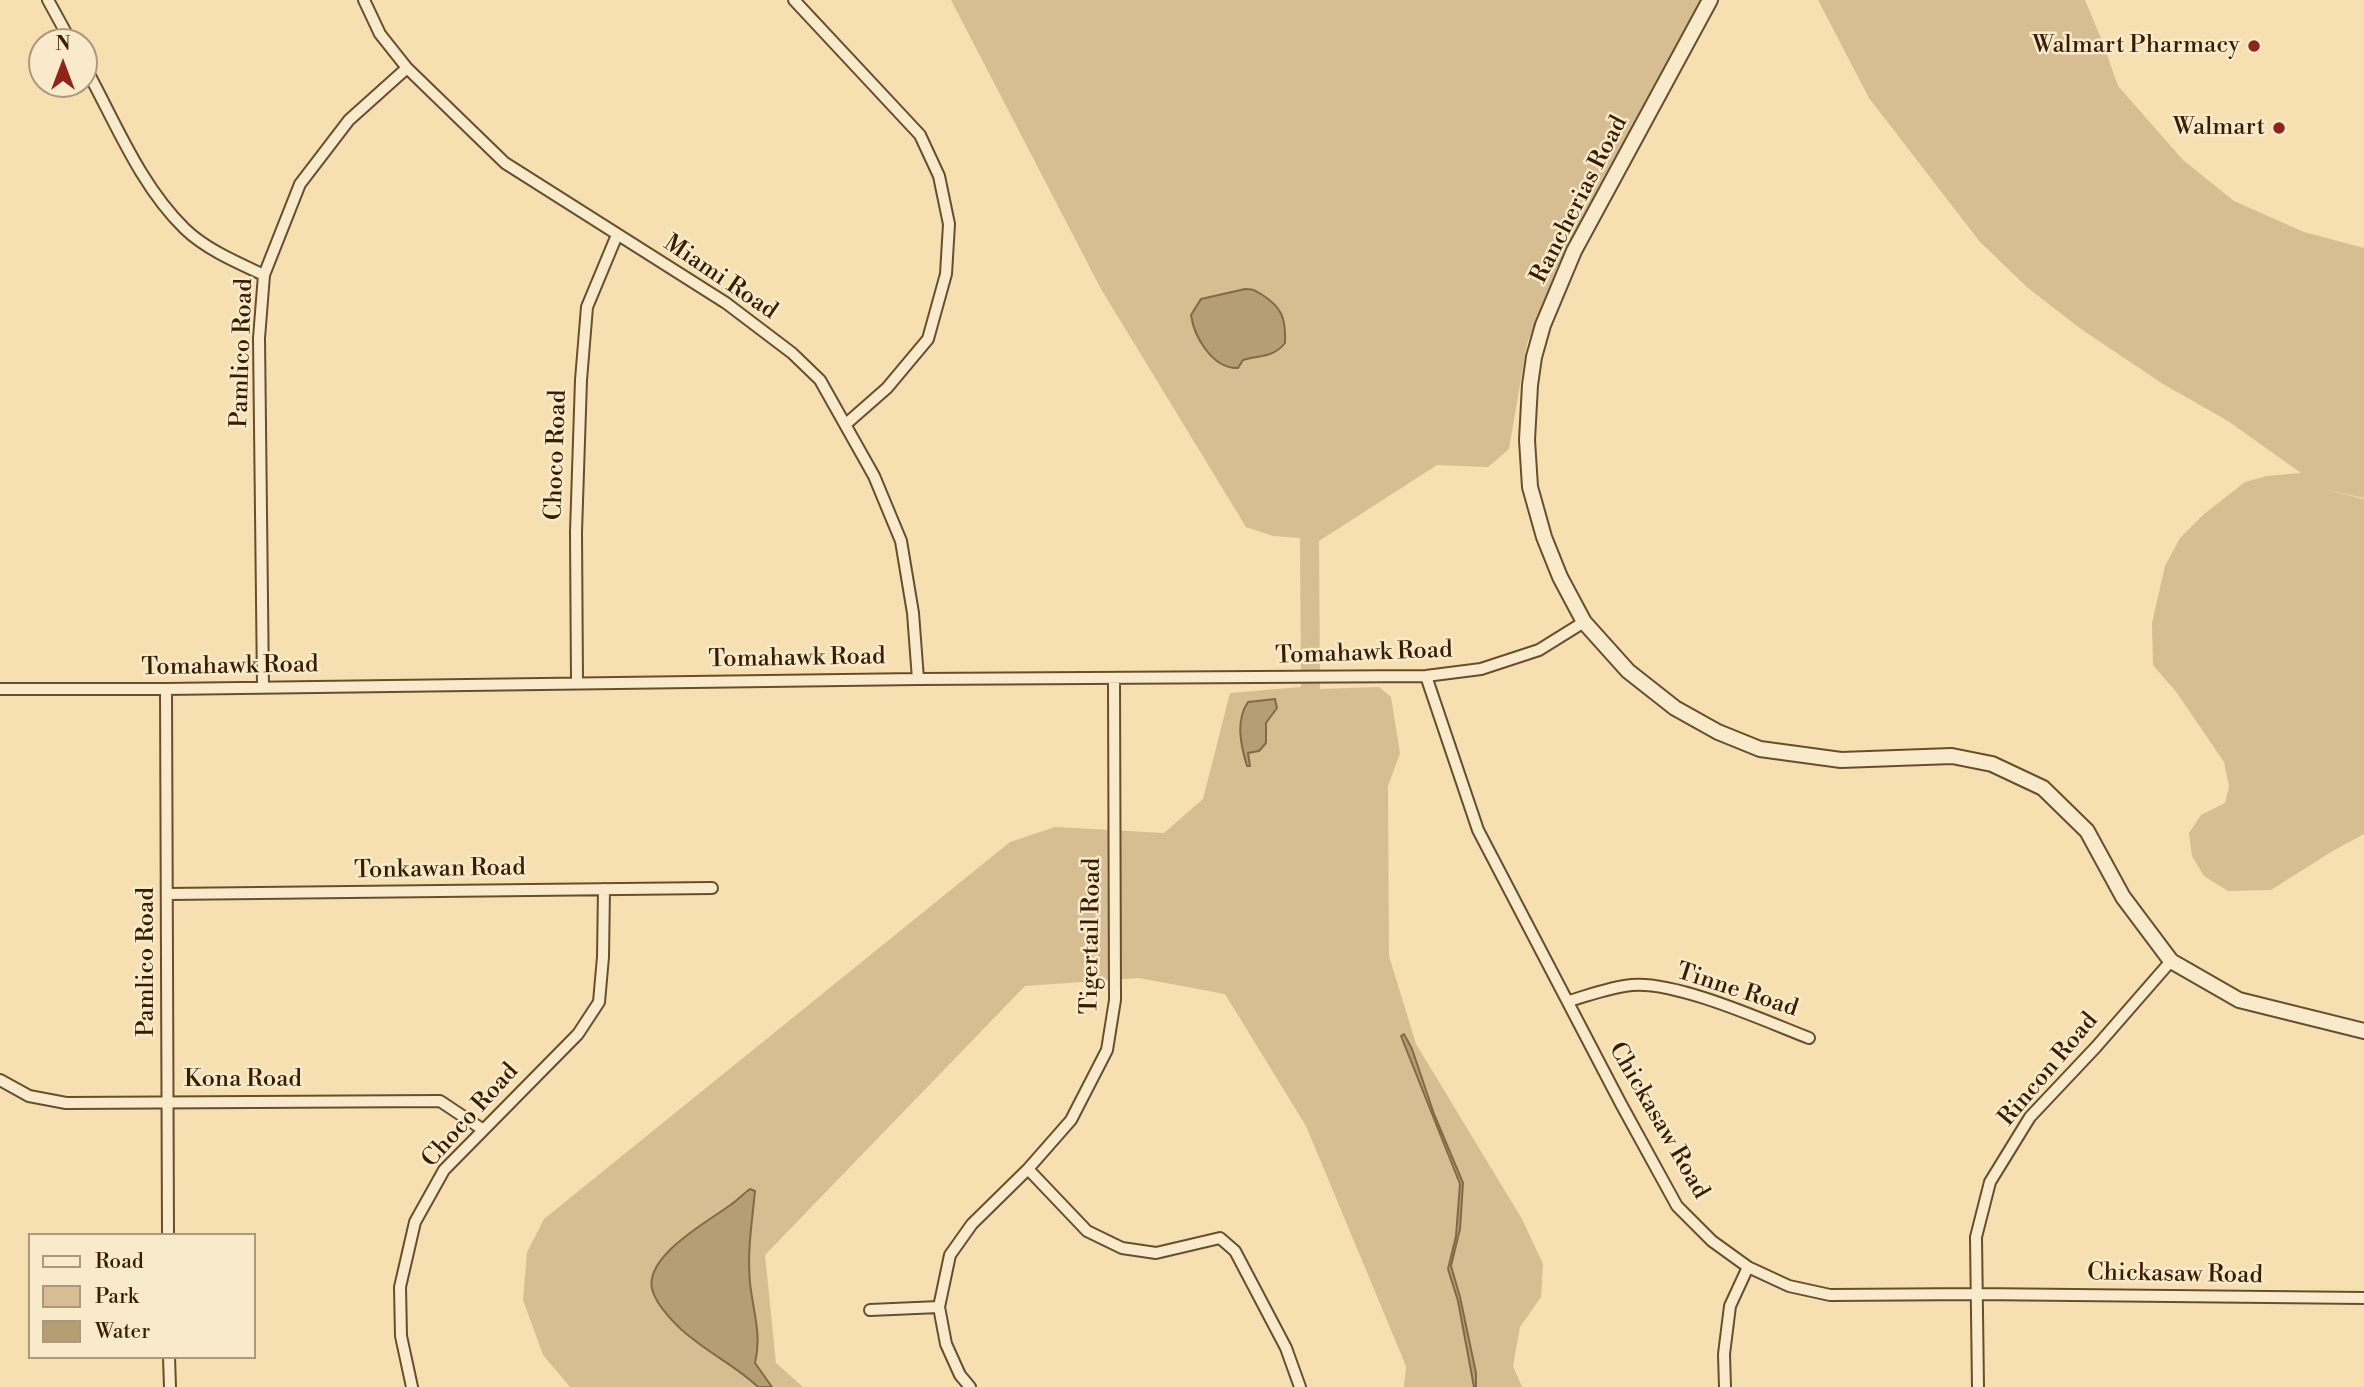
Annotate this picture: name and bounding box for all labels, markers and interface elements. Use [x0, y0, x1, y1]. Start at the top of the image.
north arrow [28, 28, 98, 98]
text: N [55, 32, 71, 56]
place label: Walmart Pharmacy [2032, 32, 2240, 60]
marker: Walmart Pharmacy [2246, 38, 2262, 54]
street label: Rancherias Road [1525, 111, 1635, 289]
place label: Walmart [2173, 114, 2265, 142]
marker: Walmart [2271, 120, 2287, 136]
street label: Miami Road [658, 229, 782, 327]
street label: Pamlico Road [226, 278, 260, 428]
street label: Choco Road [540, 389, 574, 521]
street label: Tomahawk Road [1275, 637, 1453, 671]
street label: Tomahawk Road [708, 643, 886, 675]
street label: Tomahawk Road [141, 651, 319, 683]
street label: Tonkawan Road [354, 854, 526, 886]
street label: Tigertail Road [1076, 857, 1108, 1015]
street label: Pamlico Road [133, 887, 161, 1037]
street label: Tinne Road [1673, 958, 1801, 1024]
street label: Rincon Road [1993, 1007, 2105, 1133]
street label: Chickasaw Road [1602, 1038, 1714, 1204]
street label: Choco Road [417, 1058, 525, 1174]
street label: Kona Road [184, 1066, 302, 1094]
legend [28, 1233, 256, 1359]
text: Road [95, 1249, 144, 1275]
street label: Chickasaw Road [2087, 1259, 2263, 1291]
text: Park [95, 1284, 139, 1310]
text: Water [95, 1319, 150, 1345]

